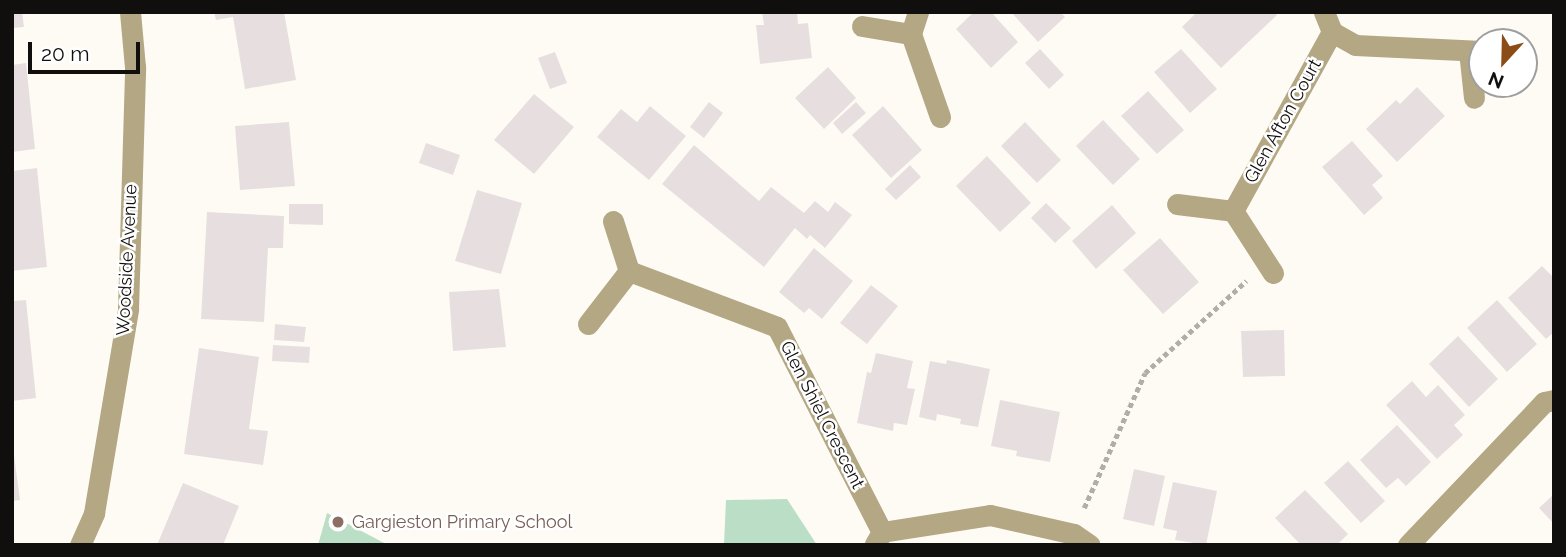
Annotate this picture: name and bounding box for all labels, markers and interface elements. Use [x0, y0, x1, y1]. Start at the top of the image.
scale bar [32, 28, 144, 72]
north arrow [1468, 28, 1538, 98]
text: 20 m [41, 41, 89, 66]
street label: Glen Afton Court [1240, 55, 1326, 187]
text: N [1485, 68, 1507, 94]
street label: Woodside Avenue [112, 183, 142, 337]
street label: Glen Shiel Crescent [775, 337, 869, 493]
place label: Gargieston Primary School [352, 511, 573, 533]
marker: Gargieston Primary School [330, 514, 346, 530]

